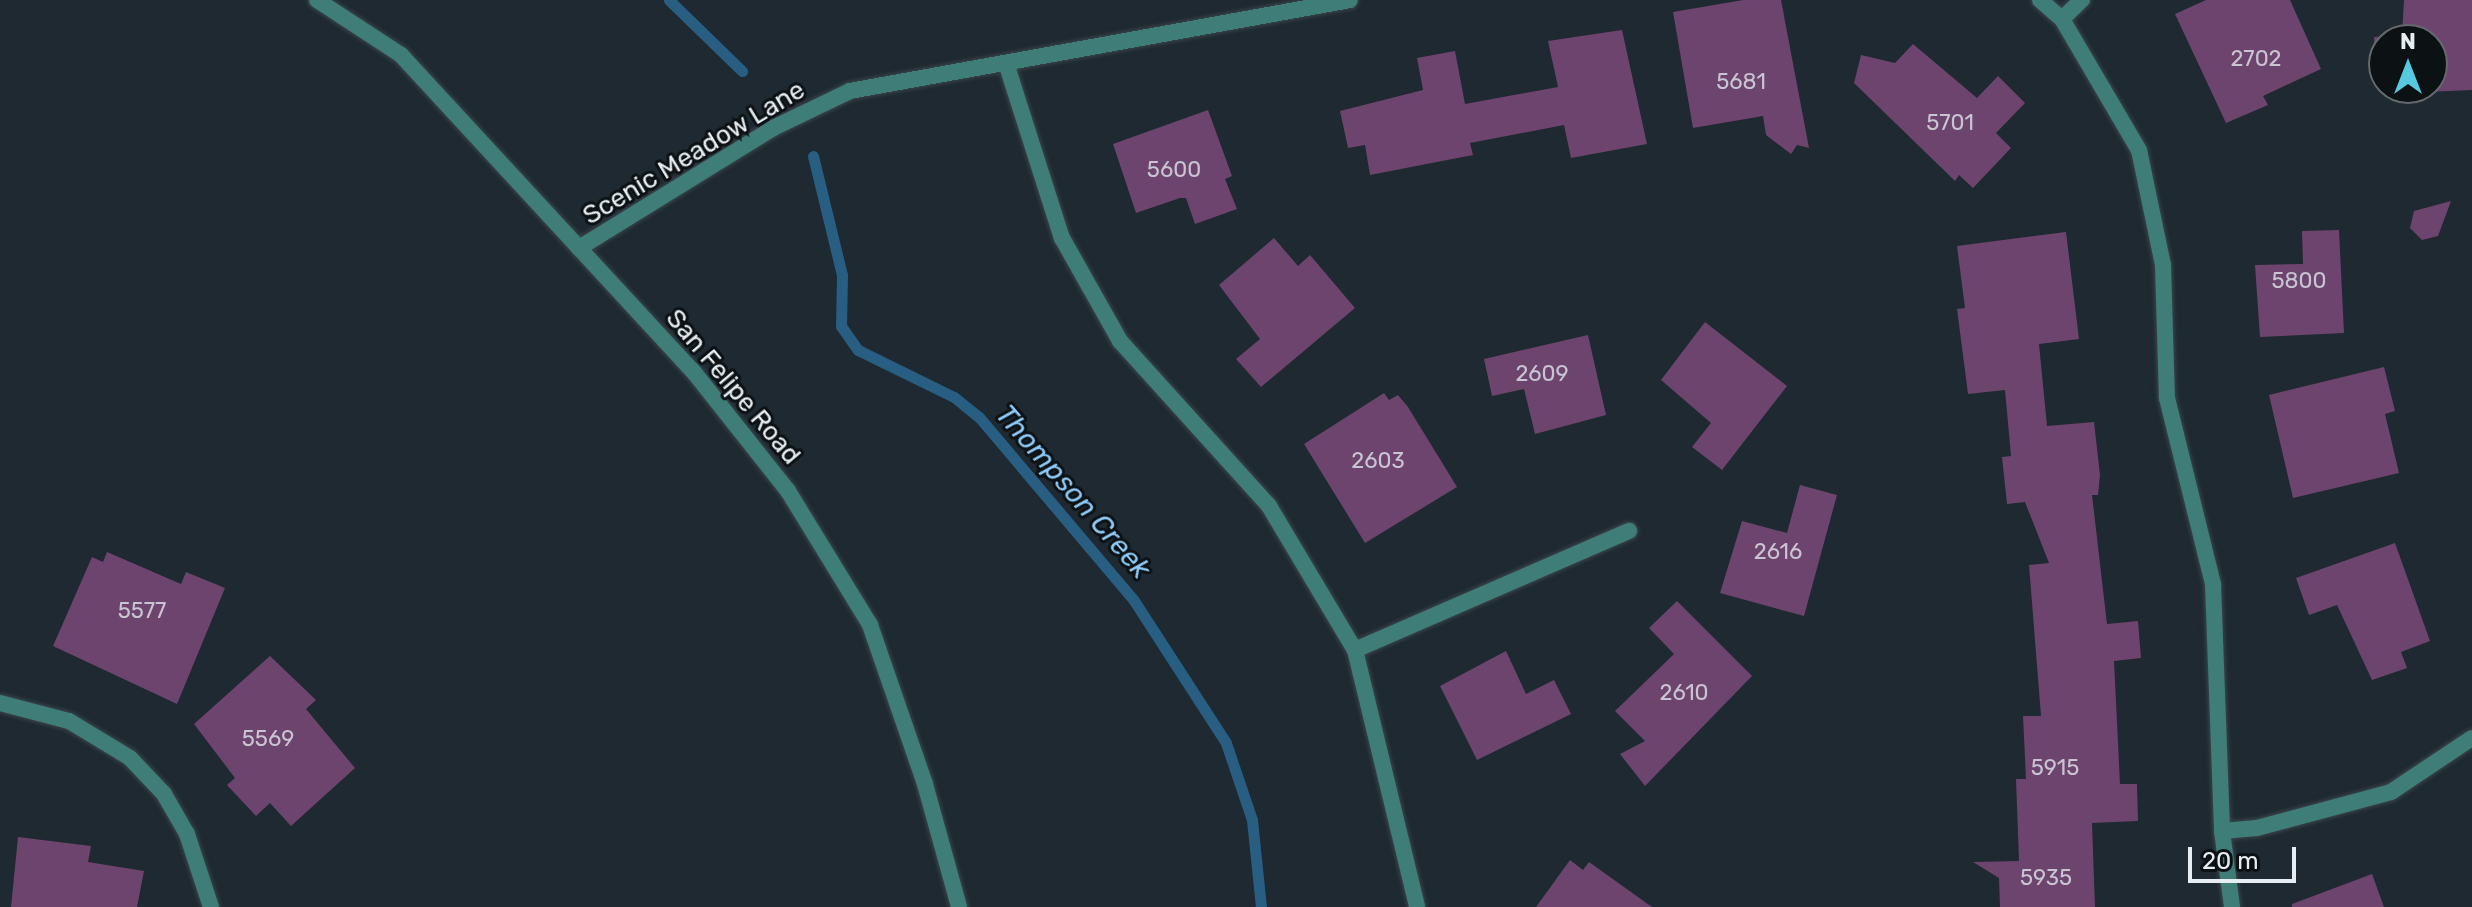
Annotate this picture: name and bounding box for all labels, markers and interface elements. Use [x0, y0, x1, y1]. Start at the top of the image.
north arrow [2368, 24, 2448, 104]
text: N [2400, 28, 2416, 55]
house number: 2702 [2230, 46, 2282, 72]
house number: 5681 [1716, 69, 1766, 95]
street label: Scenic Meadow Lane [577, 74, 811, 232]
house number: 5701 [1926, 110, 1974, 136]
house number: 5600 [1147, 157, 1201, 183]
house number: 5800 [2272, 268, 2326, 294]
street label: San Felipe Road [659, 303, 807, 471]
house number: 2609 [1515, 361, 1569, 387]
water label: Thompson Creek [988, 398, 1158, 586]
house number: 2603 [1351, 448, 1405, 474]
house number: 2616 [1754, 539, 1802, 565]
house number: 5577 [118, 598, 166, 624]
house number: 2610 [1659, 680, 1709, 706]
house number: 5569 [242, 726, 294, 752]
house number: 5915 [2031, 755, 2079, 781]
scale bar [2192, 831, 2300, 881]
text: 20 m [2202, 847, 2259, 875]
house number: 5935 [2020, 865, 2072, 891]

